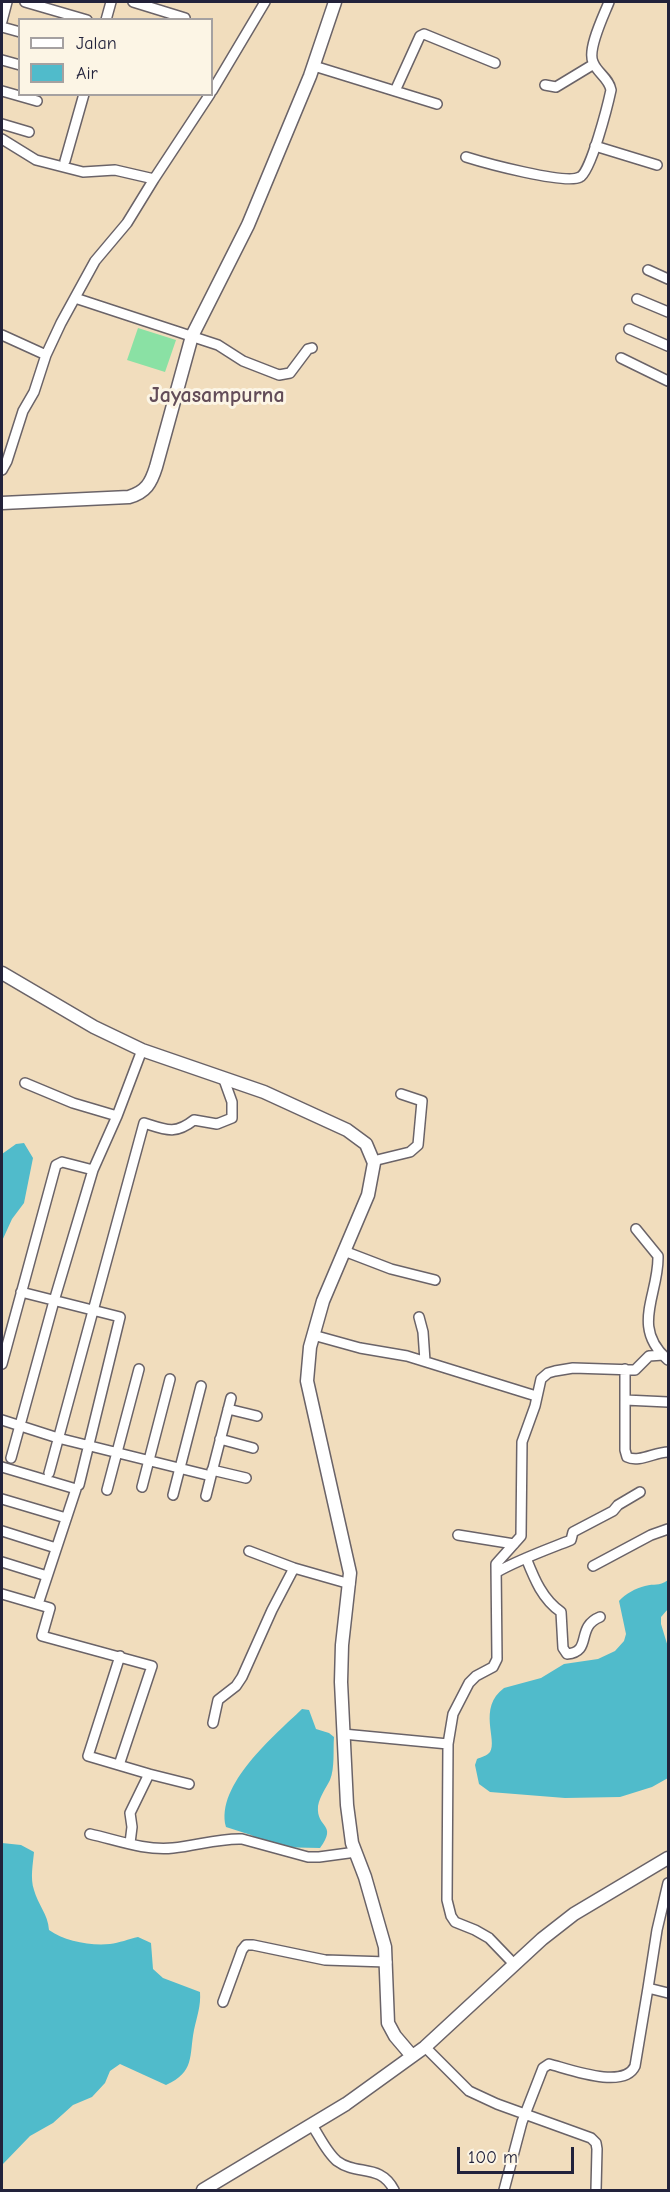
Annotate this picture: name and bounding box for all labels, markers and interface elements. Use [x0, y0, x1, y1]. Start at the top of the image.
legend [18, 18, 213, 96]
text: Jalan [76, 33, 117, 54]
text: Air [76, 63, 98, 84]
district label: Jayasampurna [149, 383, 285, 409]
scale bar [460, 2135, 577, 2173]
text: 100 m [468, 2147, 518, 2168]

